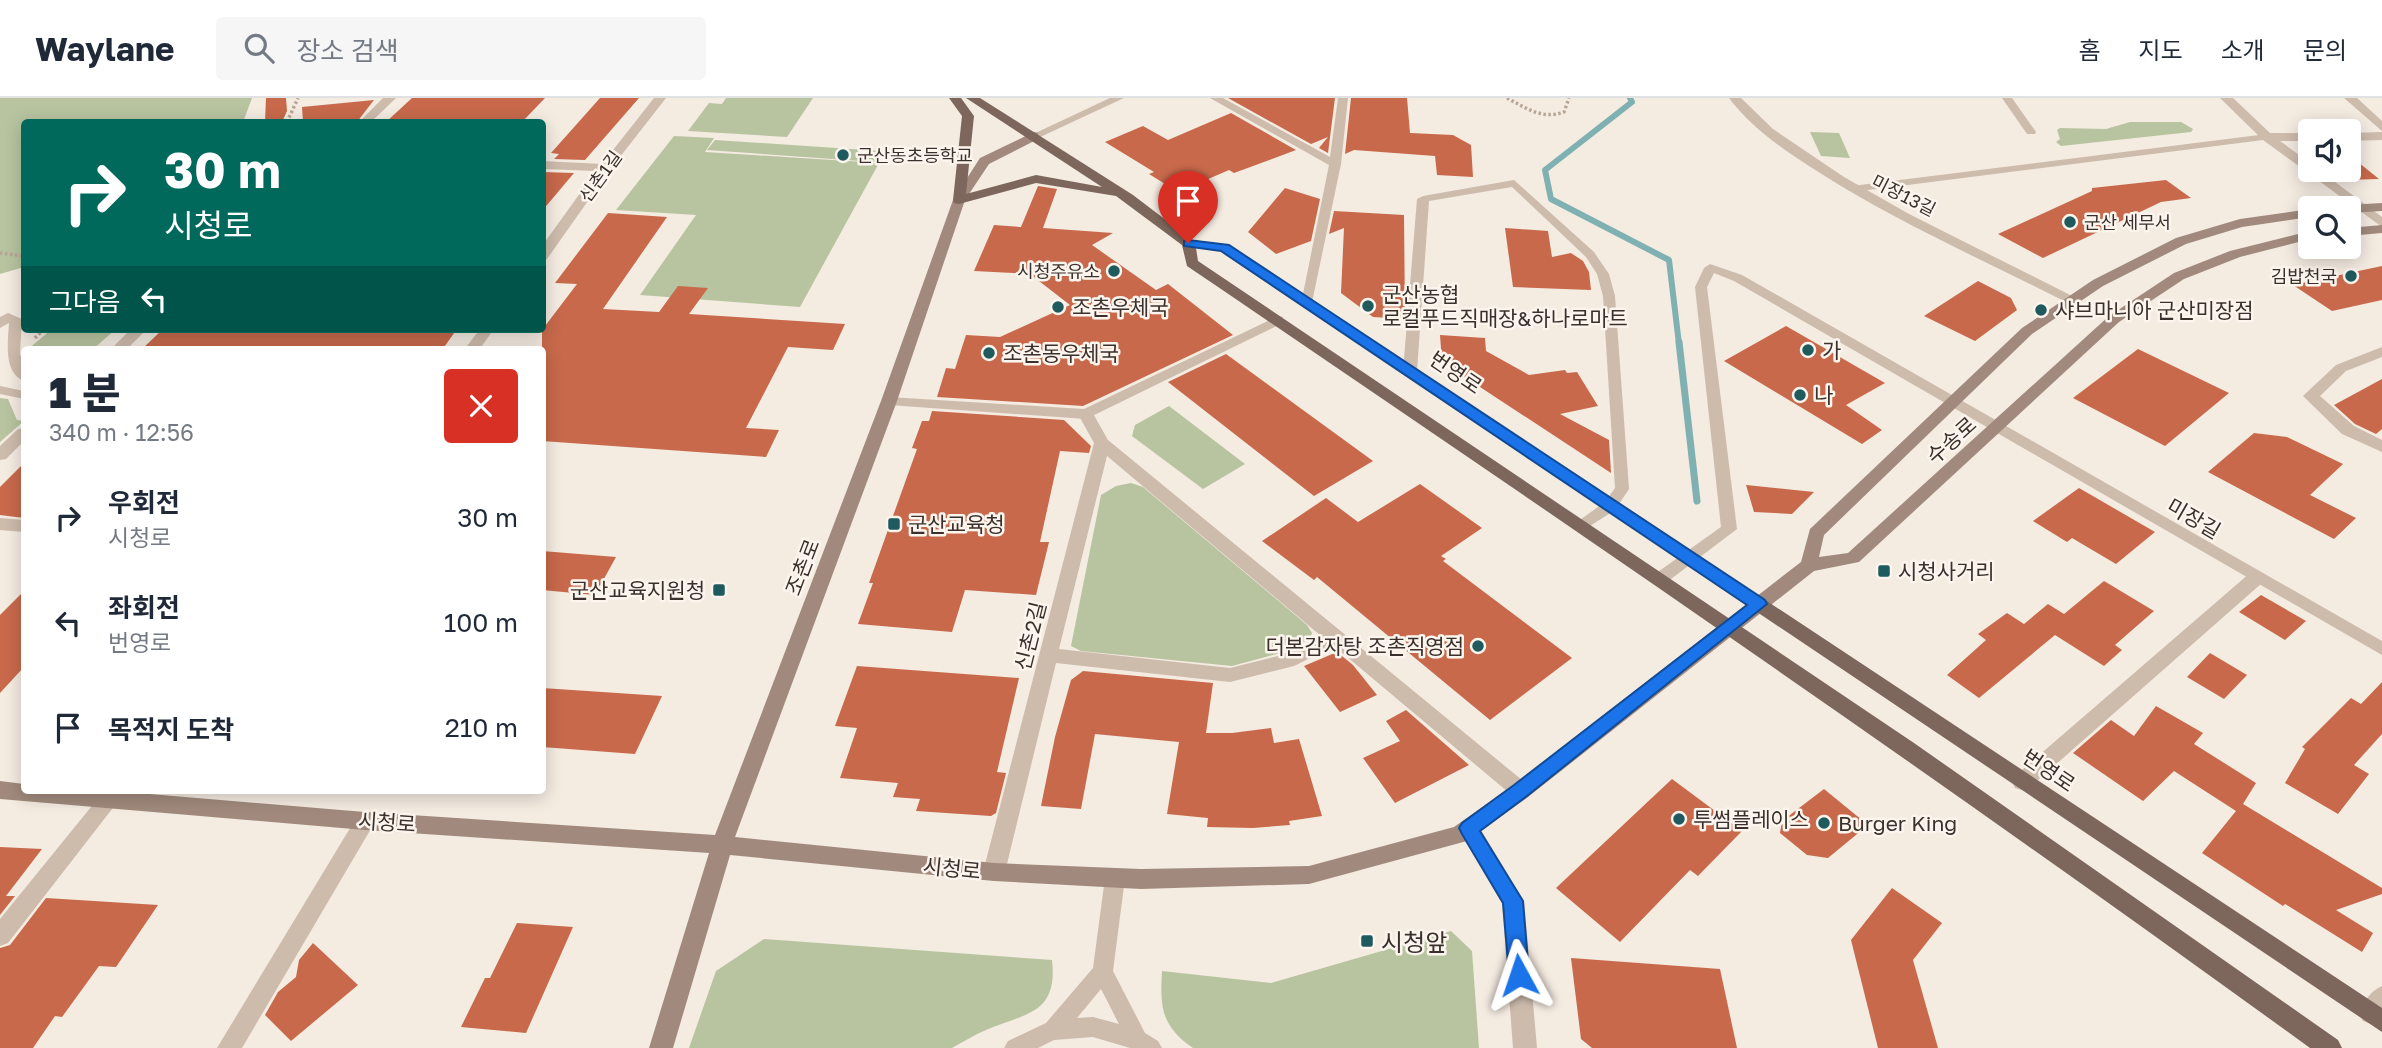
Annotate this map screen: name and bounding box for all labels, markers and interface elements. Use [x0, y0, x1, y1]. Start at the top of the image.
search box [216, 17, 706, 80]
text: Waylane [35, 29, 174, 68]
icon: search [240, 29, 278, 67]
text: 장소 검색 [296, 35, 399, 66]
text: 홈 [2078, 35, 2100, 64]
text: 지도 [2138, 35, 2183, 64]
text: 소개 [2221, 35, 2265, 64]
text: 문의 [2303, 35, 2347, 64]
map controls [2298, 119, 2361, 259]
button: sound [2298, 119, 2361, 182]
text: 30 m [164, 140, 281, 199]
place label: 군산동초등학교 [857, 144, 973, 166]
street label: 신촌1길 [574, 146, 626, 206]
icon: right [49, 147, 140, 238]
marker: 군산동초등학교 [835, 147, 851, 163]
street label: 미장13길 [1868, 170, 1940, 220]
pin [1158, 171, 1218, 243]
icon: arrive [1169, 182, 1207, 220]
button: search [2298, 196, 2361, 259]
text: 시청로 [164, 206, 252, 244]
place label: 군산 세무서 [2084, 211, 2171, 233]
marker: 군산 세무서 [2062, 214, 2078, 230]
place label: 시청주유소 [1017, 260, 1100, 282]
marker: 시청주유소 [1106, 263, 1122, 279]
place label: 김밥천국 [2271, 265, 2337, 287]
marker: 김밥천국 [2343, 268, 2359, 284]
icon: left [135, 280, 173, 318]
place label: 군산농협 로컬푸드직매장&하나로마트 [1382, 281, 1628, 331]
text: 그다음 [49, 286, 121, 317]
place label: 조촌우체국 [1072, 294, 1169, 320]
place label: 샤브마니아 군산미장점 [2055, 297, 2253, 323]
marker: 군산농협 로컬푸드직매장&하나로마트 [1360, 298, 1376, 314]
marker: 조촌우체국 [1050, 299, 1066, 315]
marker: 샤브마니아 군산미장점 [2033, 302, 2049, 318]
place label: 가 [1822, 337, 1841, 363]
place label: 조촌동우체국 [1003, 340, 1119, 366]
marker: 가 [1800, 342, 1816, 358]
marker: 조촌동우체국 [981, 345, 997, 361]
street label: 번영로 [1425, 345, 1487, 399]
text: 1 분 [49, 367, 120, 417]
button: close [444, 369, 518, 443]
place label: 나 [1814, 382, 1833, 408]
marker: 나 [1792, 387, 1808, 403]
street label: 수송로 [1921, 411, 1981, 469]
text: 340 m · 12:56 [49, 418, 194, 446]
text: 우회전 [108, 487, 180, 518]
street label: 미장길 [2162, 492, 2226, 544]
icon: right [49, 499, 87, 537]
text: 30 m [457, 502, 518, 533]
place label: 군산교육청 [908, 511, 1005, 537]
marker: 군산교육청 [886, 516, 902, 532]
text: 시청로 [108, 523, 171, 551]
street label: 조촌로 [779, 535, 825, 599]
place label: 시청사거리 [1898, 558, 1995, 584]
marker: 시청사거리 [1876, 563, 1892, 579]
place label: 군산교육지원청 [570, 577, 705, 603]
marker: 군산교육지원청 [711, 582, 727, 598]
text: 좌회전 [108, 592, 180, 623]
street label: 신촌2길 [1009, 599, 1051, 673]
icon: left [49, 604, 87, 642]
text: 100 m [444, 607, 518, 638]
text: 번영로 [108, 628, 171, 656]
place label: 더본감자탕 조촌직영점 [1266, 633, 1464, 659]
marker: 더본감자탕 조촌직영점 [1470, 638, 1486, 654]
icon: arrive [49, 709, 87, 747]
text: 210 m [445, 712, 518, 743]
text: 목적지 도착 [108, 714, 234, 745]
street label: 번영로 [2018, 743, 2080, 797]
place label: 투썸플레이스 [1693, 806, 1809, 832]
street label: 시청로 [357, 807, 417, 837]
place label: Burger King [1838, 810, 1957, 836]
marker: 투썸플레이스 [1671, 811, 1687, 827]
marker: Burger King [1816, 815, 1832, 831]
street label: 시청로 [922, 852, 982, 884]
place label: 시청앞 [1381, 927, 1447, 956]
marker: 시청앞 [1359, 933, 1375, 949]
position arrow [1482, 938, 1556, 1012]

